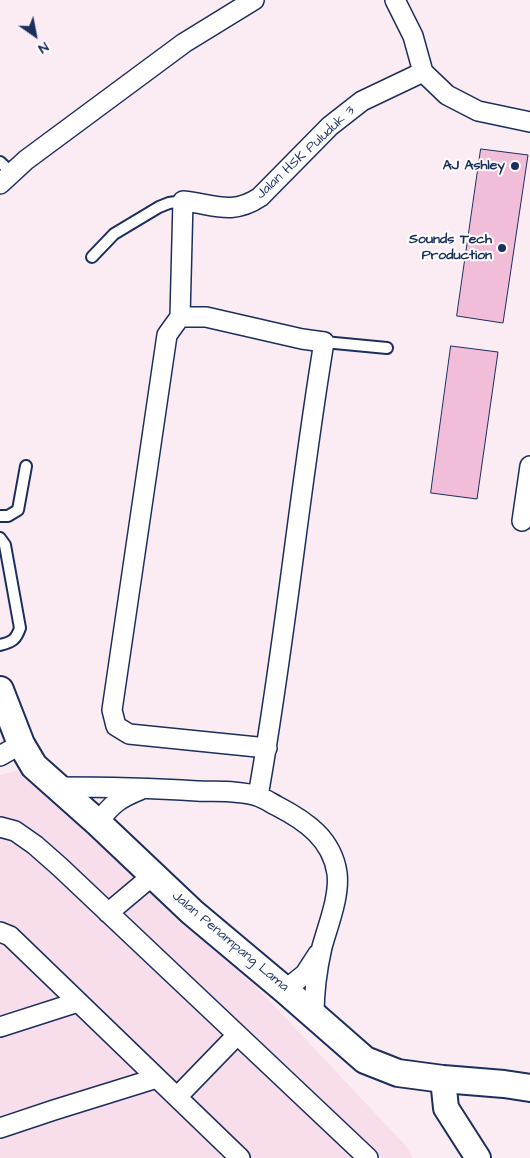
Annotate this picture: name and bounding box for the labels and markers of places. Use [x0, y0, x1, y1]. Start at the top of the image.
place label: AJ Ashley [443, 158, 505, 174]
marker: AJ Ashley [509, 160, 521, 172]
place label: Sounds Tech Production [409, 232, 492, 264]
marker: Sounds Tech Production [496, 242, 508, 254]

